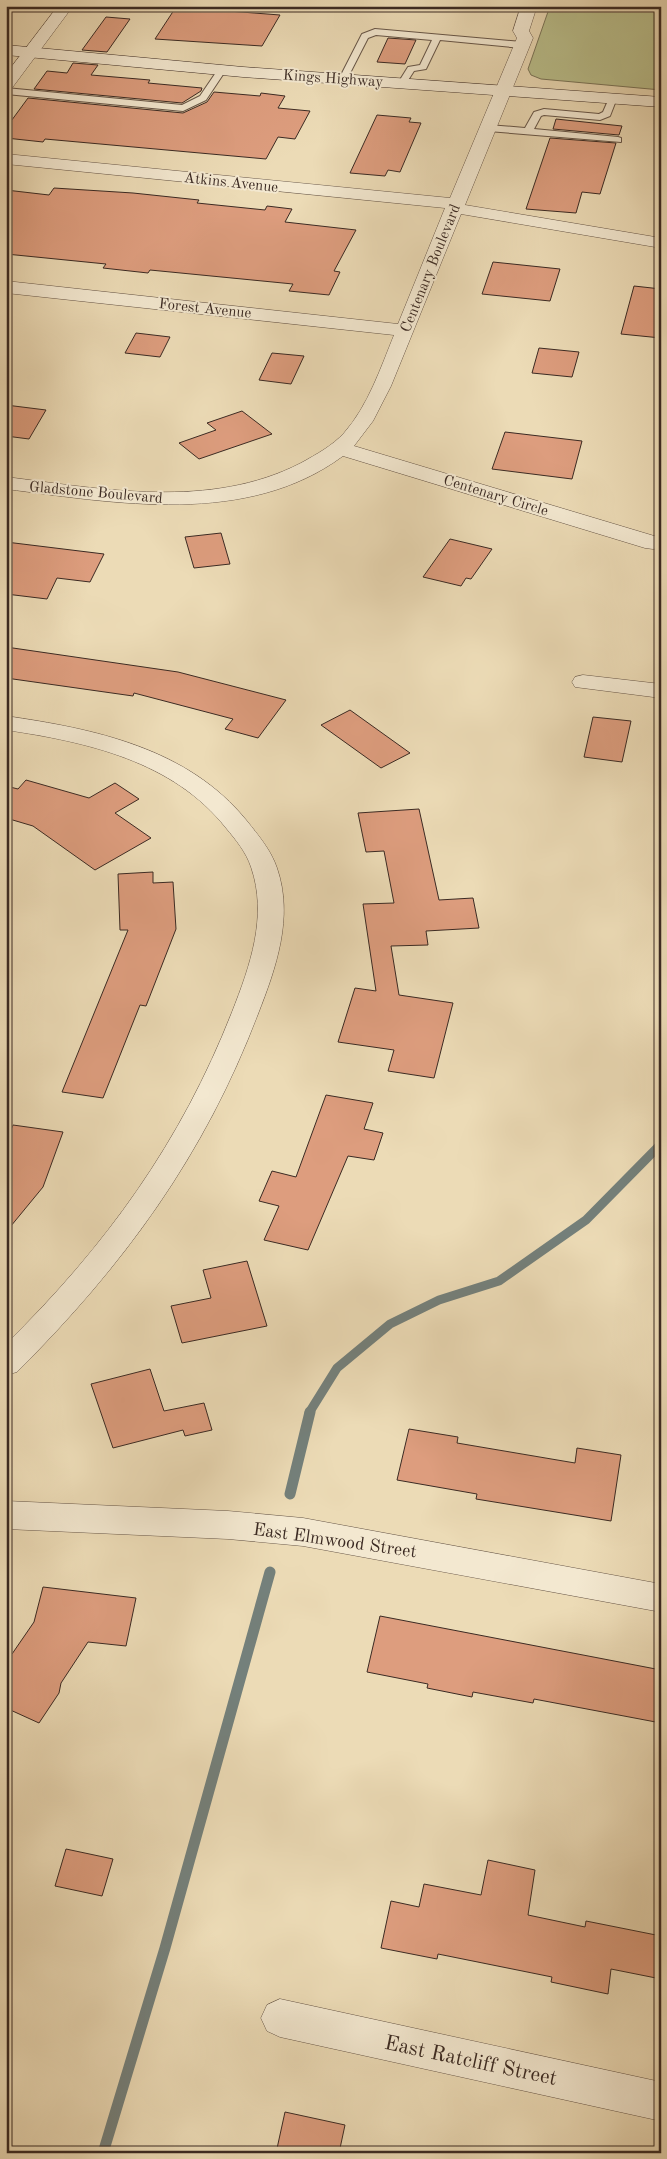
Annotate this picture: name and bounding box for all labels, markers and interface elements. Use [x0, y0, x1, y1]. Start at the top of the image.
street label: Kings Highway [282, 69, 384, 90]
street label: Atkins Avenue [183, 171, 279, 196]
street label: Centenary Boulevard [399, 202, 464, 335]
street label: Forest Avenue [158, 297, 252, 322]
street label: Centenary Circle [441, 473, 550, 520]
street label: Gladstone Boulevard [28, 480, 163, 507]
street label: East Elmwood Street [252, 1521, 418, 1561]
street label: East Ratcliff Street [382, 2033, 559, 2090]

